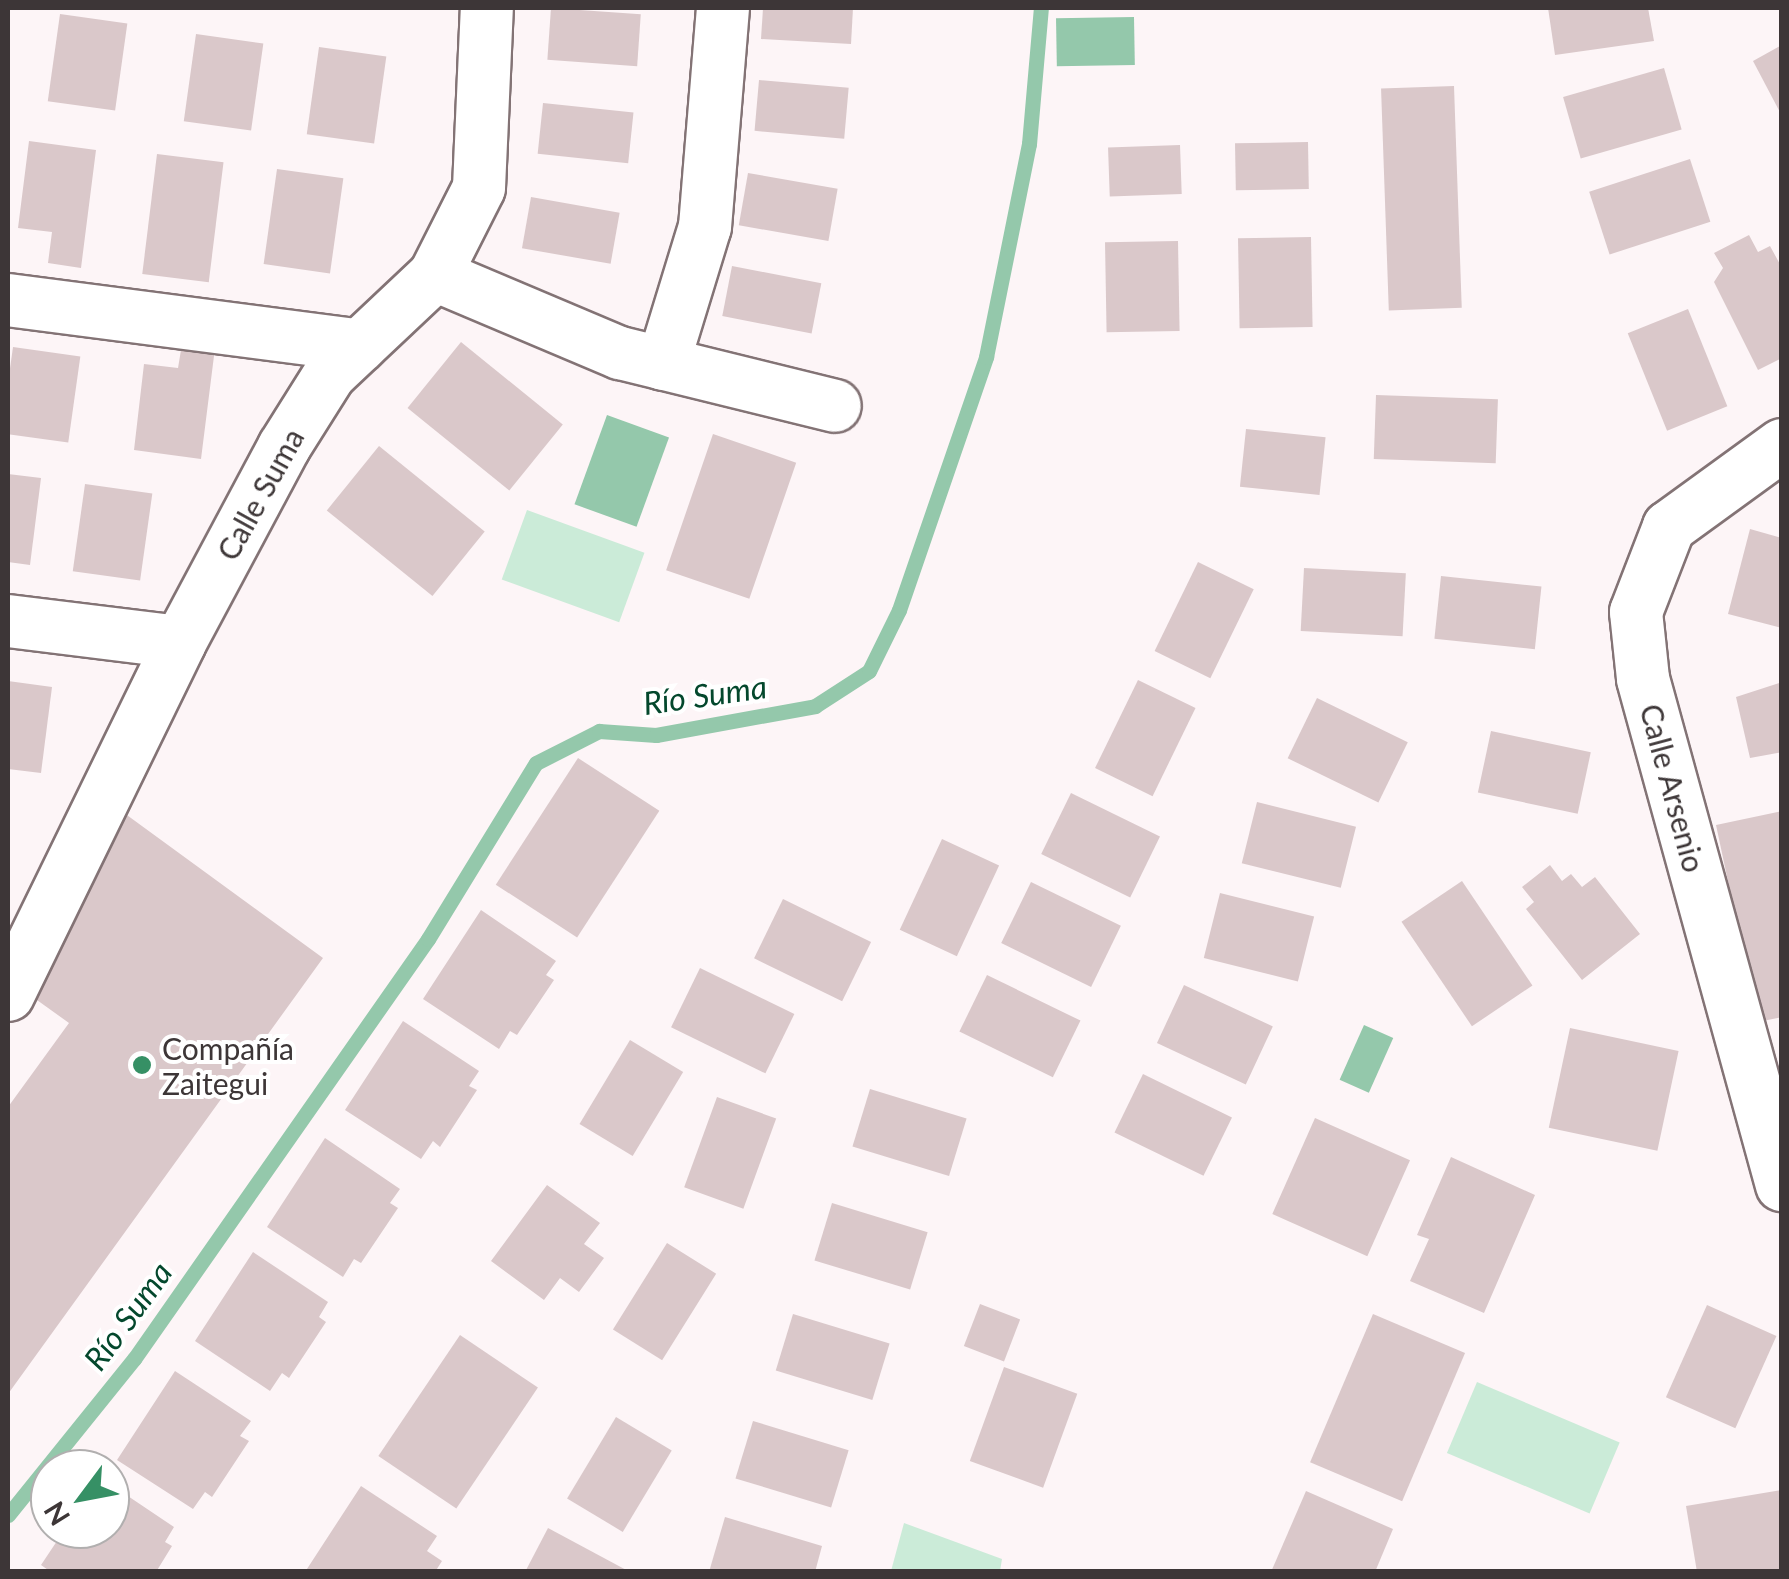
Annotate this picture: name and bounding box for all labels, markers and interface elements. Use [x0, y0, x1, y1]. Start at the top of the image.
street label: Calle Suma [209, 422, 311, 566]
water label: Río Suma [641, 667, 769, 723]
street label: Calle Arsenio [1633, 700, 1713, 876]
place label: Compañía Zaitegui [162, 1030, 294, 1100]
marker: Compañía Zaitegui [131, 1054, 153, 1076]
water label: Río Suma [76, 1254, 180, 1378]
north arrow [30, 1449, 130, 1549]
text: N [36, 1496, 76, 1532]

